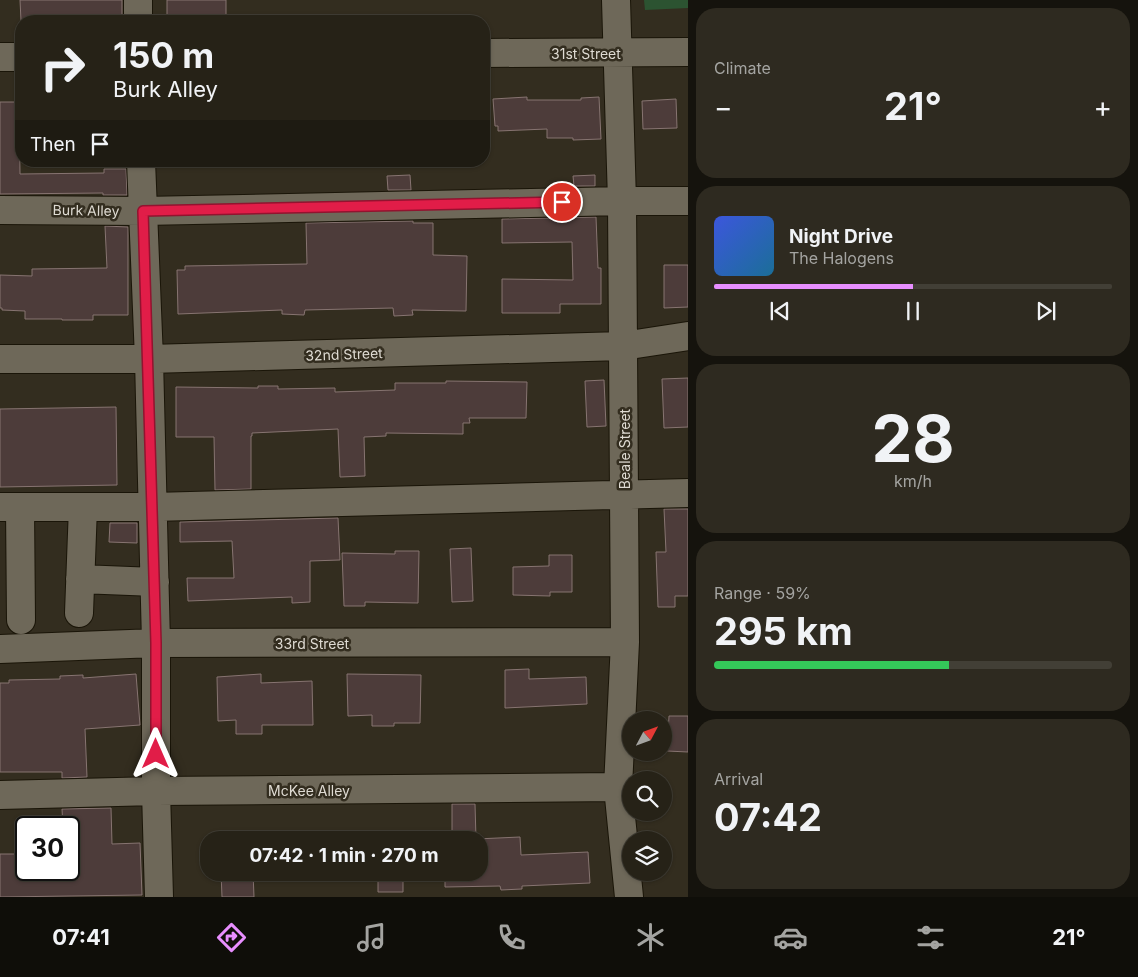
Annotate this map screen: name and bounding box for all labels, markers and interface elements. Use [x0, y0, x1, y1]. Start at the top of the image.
text: 150 m [113, 34, 214, 76]
icon: right [30, 35, 95, 100]
street label: 31st Street [551, 45, 621, 62]
text: Climate [714, 58, 771, 78]
text: Burk Alley [113, 76, 218, 102]
text: 21° [884, 83, 942, 129]
text: − [714, 90, 733, 124]
text: + [1093, 90, 1112, 124]
icon: arrive [86, 130, 114, 158]
text: Then [30, 133, 76, 156]
pin [541, 181, 583, 223]
icon: arrive [548, 188, 576, 216]
street label: Burk Alley [52, 201, 120, 219]
text: Night Drive [789, 225, 893, 248]
text: The Halogens [789, 248, 894, 268]
icon: previous [766, 297, 794, 325]
icon: pause [899, 297, 927, 325]
icon: next [1032, 297, 1060, 325]
street label: 32nd Street [305, 344, 383, 364]
text: 28 [871, 399, 955, 478]
street label: Beale Street [616, 408, 633, 489]
text: km/h [894, 471, 932, 491]
text: Range · 59% [714, 583, 811, 603]
text: 295 km [714, 608, 853, 654]
street label: 33rd Street [275, 635, 350, 652]
north arrow [622, 711, 672, 761]
map controls [622, 711, 672, 881]
position arrow [129, 727, 181, 779]
text: Arrival [714, 769, 763, 789]
button: search [622, 771, 672, 821]
street label: McKee Alley [268, 782, 350, 799]
text: 07:42 [714, 794, 822, 840]
speed limit sign: 30 [15, 816, 80, 881]
button: layers [622, 831, 672, 881]
text: 07:42 · 1 min · 270 m [249, 844, 439, 867]
icon: directions [214, 920, 249, 955]
icon: music [354, 920, 389, 955]
icon: phone [494, 920, 529, 955]
icon: climate [633, 920, 668, 955]
icon: car [773, 920, 808, 955]
icon: filters [913, 920, 948, 955]
text: 07:41 [52, 924, 110, 950]
text: 21° [1052, 924, 1086, 950]

